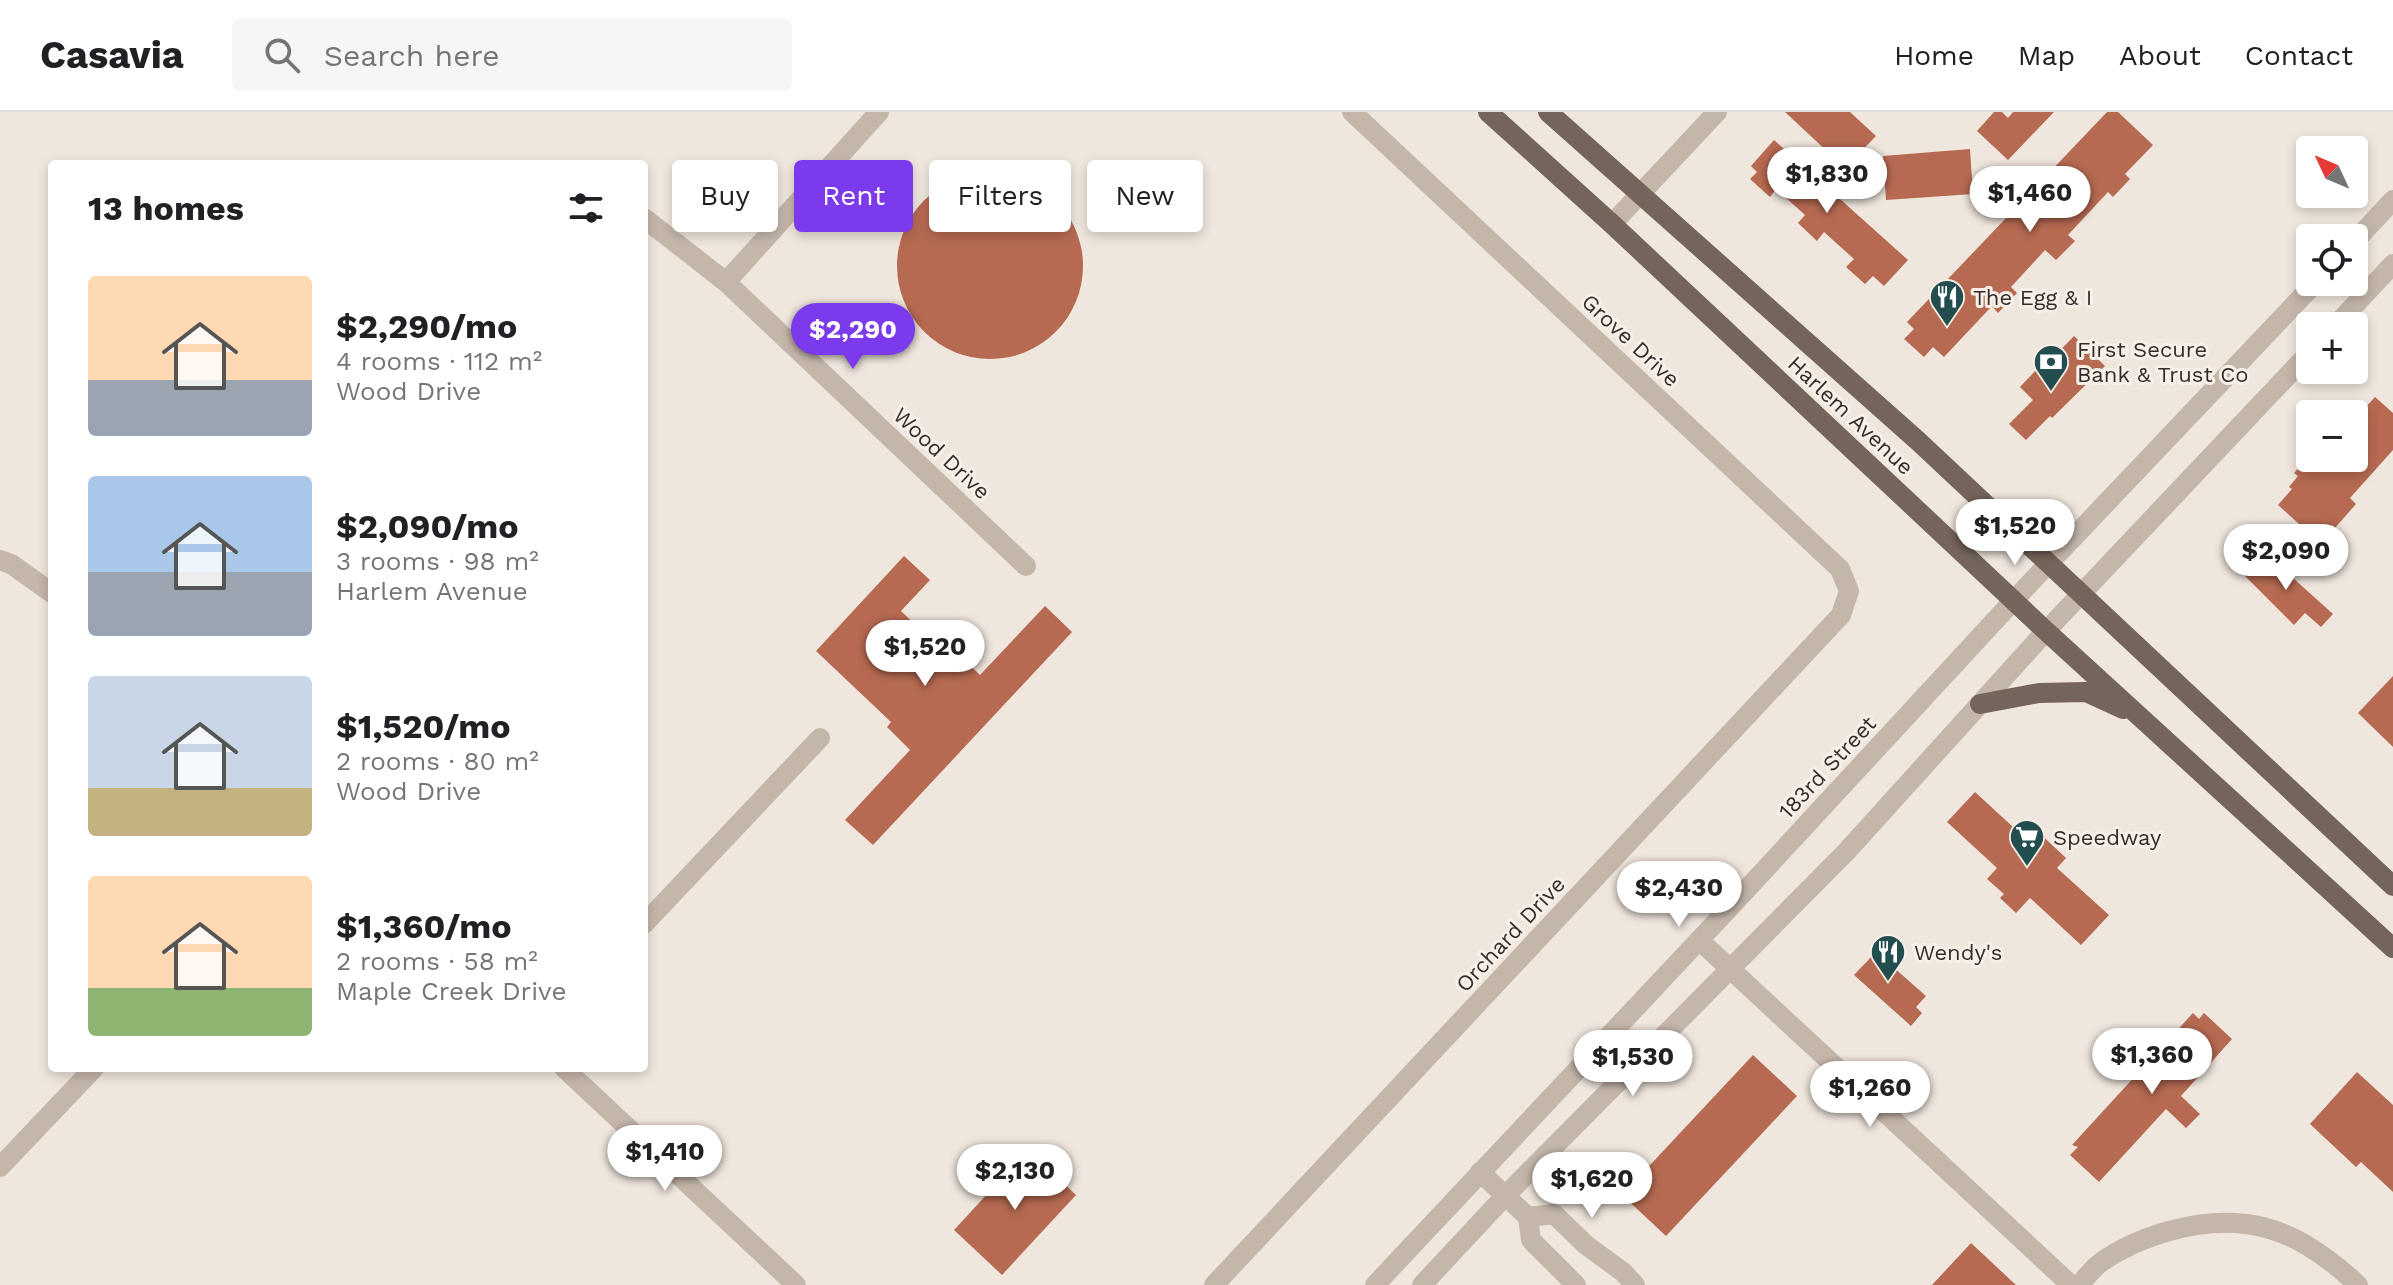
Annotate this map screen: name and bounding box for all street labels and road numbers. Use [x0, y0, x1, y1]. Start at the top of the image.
street label: Grove Drive [1577, 289, 1685, 392]
street label: Harlem Avenue [1783, 351, 1919, 480]
street label: Wood Drive [888, 402, 995, 504]
street label: 183rd Street [1774, 711, 1881, 824]
street label: Orchard Drive [1451, 872, 1570, 997]

